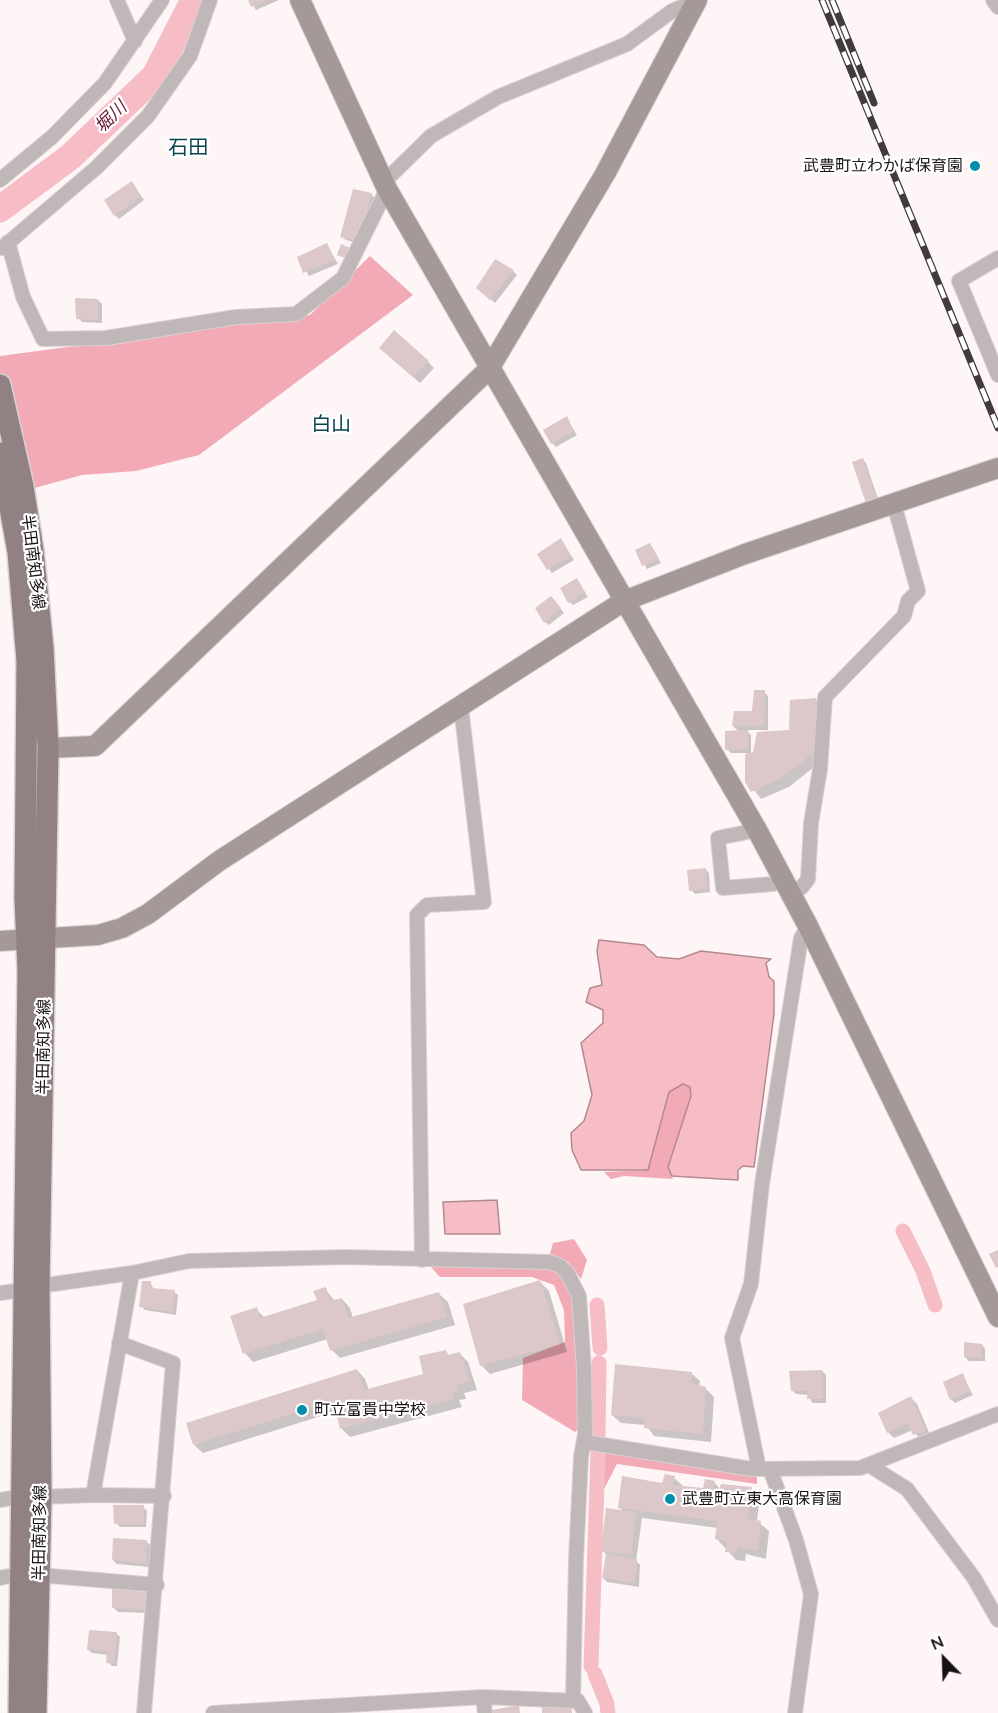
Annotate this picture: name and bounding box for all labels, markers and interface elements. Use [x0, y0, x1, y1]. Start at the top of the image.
water label: 堀川 [91, 97, 131, 137]
district label: 石田 [168, 136, 208, 160]
place label: 武豊町立わかば保育園 [803, 156, 963, 176]
marker: 武豊町立わかば保育園 [968, 159, 982, 173]
district label: 白山 [311, 413, 351, 437]
street label: 半田南知多線 [18, 513, 48, 611]
street label: 半田南知多線 [34, 999, 54, 1095]
place label: 町立富貴中学校 [314, 1400, 426, 1420]
marker: 町立富貴中学校 [295, 1403, 309, 1417]
street label: 半田南知多線 [30, 1485, 50, 1581]
place label: 武豊町立東大高保育園 [682, 1489, 842, 1509]
marker: 武豊町立東大高保育園 [663, 1492, 677, 1506]
north arrow [914, 1629, 974, 1689]
text: N [927, 1631, 946, 1654]

